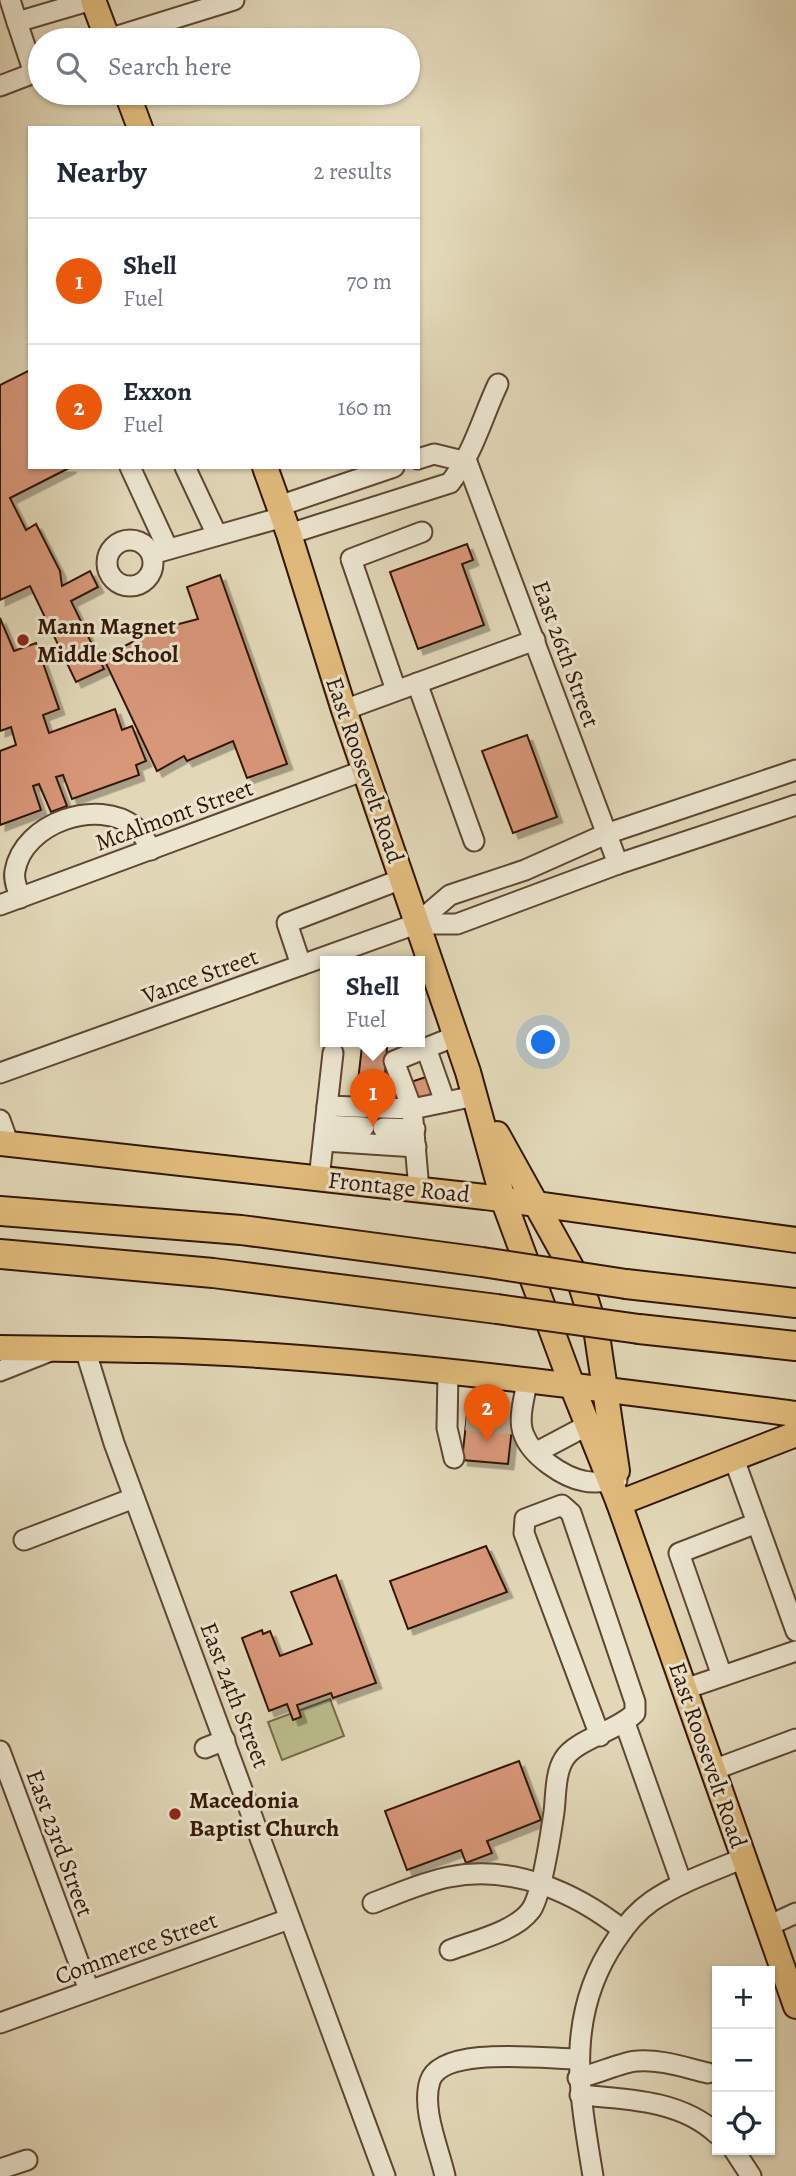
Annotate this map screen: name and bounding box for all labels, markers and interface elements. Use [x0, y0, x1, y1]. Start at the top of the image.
search box [28, 28, 420, 105]
icon: search [52, 48, 90, 86]
text: Search here [108, 49, 232, 84]
text: Nearby [56, 152, 147, 192]
text: 2 results [314, 156, 392, 187]
text: Shell [123, 248, 177, 283]
text: 1 [75, 266, 83, 297]
text: 70 m [346, 266, 392, 297]
text: Fuel [123, 283, 163, 314]
text: Exxon [123, 374, 192, 409]
text: 2 [73, 392, 85, 423]
text: 160 m [338, 392, 392, 423]
text: Fuel [123, 409, 163, 440]
street label: East 26th Street [525, 576, 607, 732]
place label: Mann Magnet Middle School [37, 610, 179, 670]
marker: Mann Magnet Middle School [15, 632, 31, 648]
street label: East Roosevelt Road [318, 673, 412, 868]
street label: McAlmont Street [90, 772, 258, 858]
street label: Vance Street [137, 940, 263, 1012]
popup [320, 956, 425, 1047]
text: Shell [346, 969, 399, 1004]
text: Fuel [346, 1004, 386, 1035]
your location [526, 1025, 560, 1059]
pin: 1 [350, 1069, 396, 1127]
street label: Frontage Road [326, 1164, 472, 1210]
pin: 2 [464, 1384, 510, 1442]
street label: East 24th Street [192, 1617, 278, 1773]
street label: East Roosevelt Road [661, 1658, 755, 1853]
street label: East 23rd Street [19, 1765, 101, 1921]
place label: Macedonia Baptist Church [189, 1784, 339, 1844]
marker: Macedonia Baptist Church [167, 1806, 183, 1822]
street label: Commerce Street [50, 1904, 222, 1992]
map controls [712, 1966, 775, 2155]
button: + [712, 1966, 775, 2029]
button: − [712, 2029, 775, 2092]
button: locate [712, 2092, 775, 2155]

